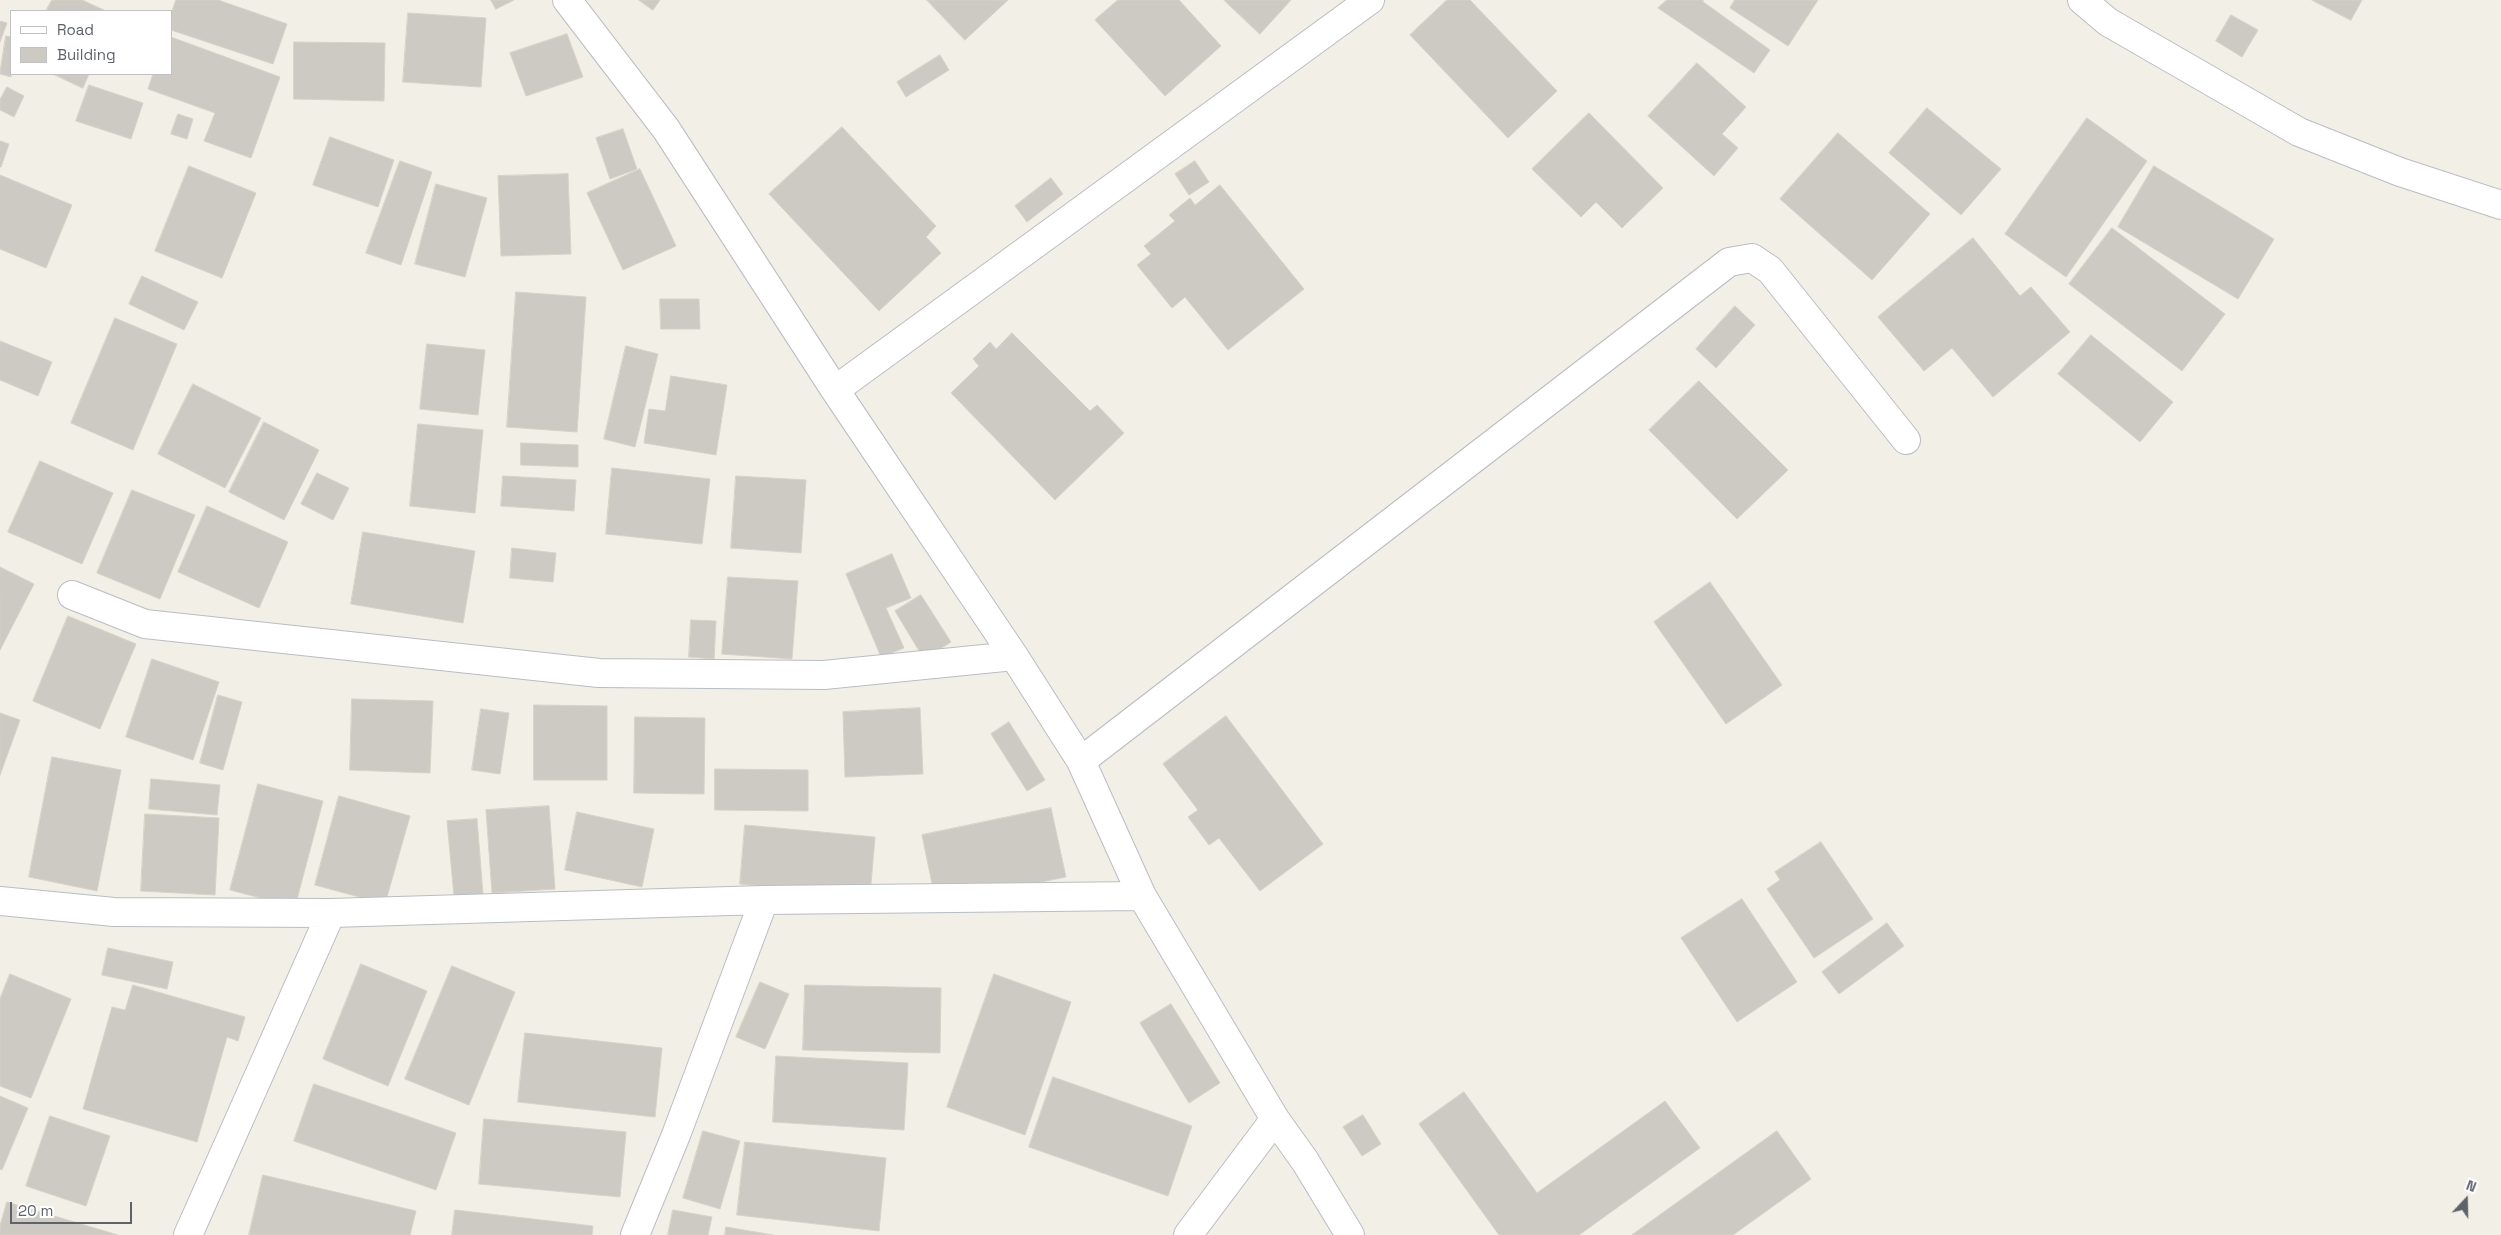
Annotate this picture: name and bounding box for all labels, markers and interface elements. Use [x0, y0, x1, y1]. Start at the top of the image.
legend [10, 10, 172, 75]
text: Road [57, 20, 94, 39]
text: Building [57, 45, 116, 64]
north arrow [2441, 1175, 2491, 1225]
text: N [2464, 1176, 2479, 1196]
scale bar [12, 1192, 135, 1224]
text: 20 m [18, 1201, 53, 1220]

